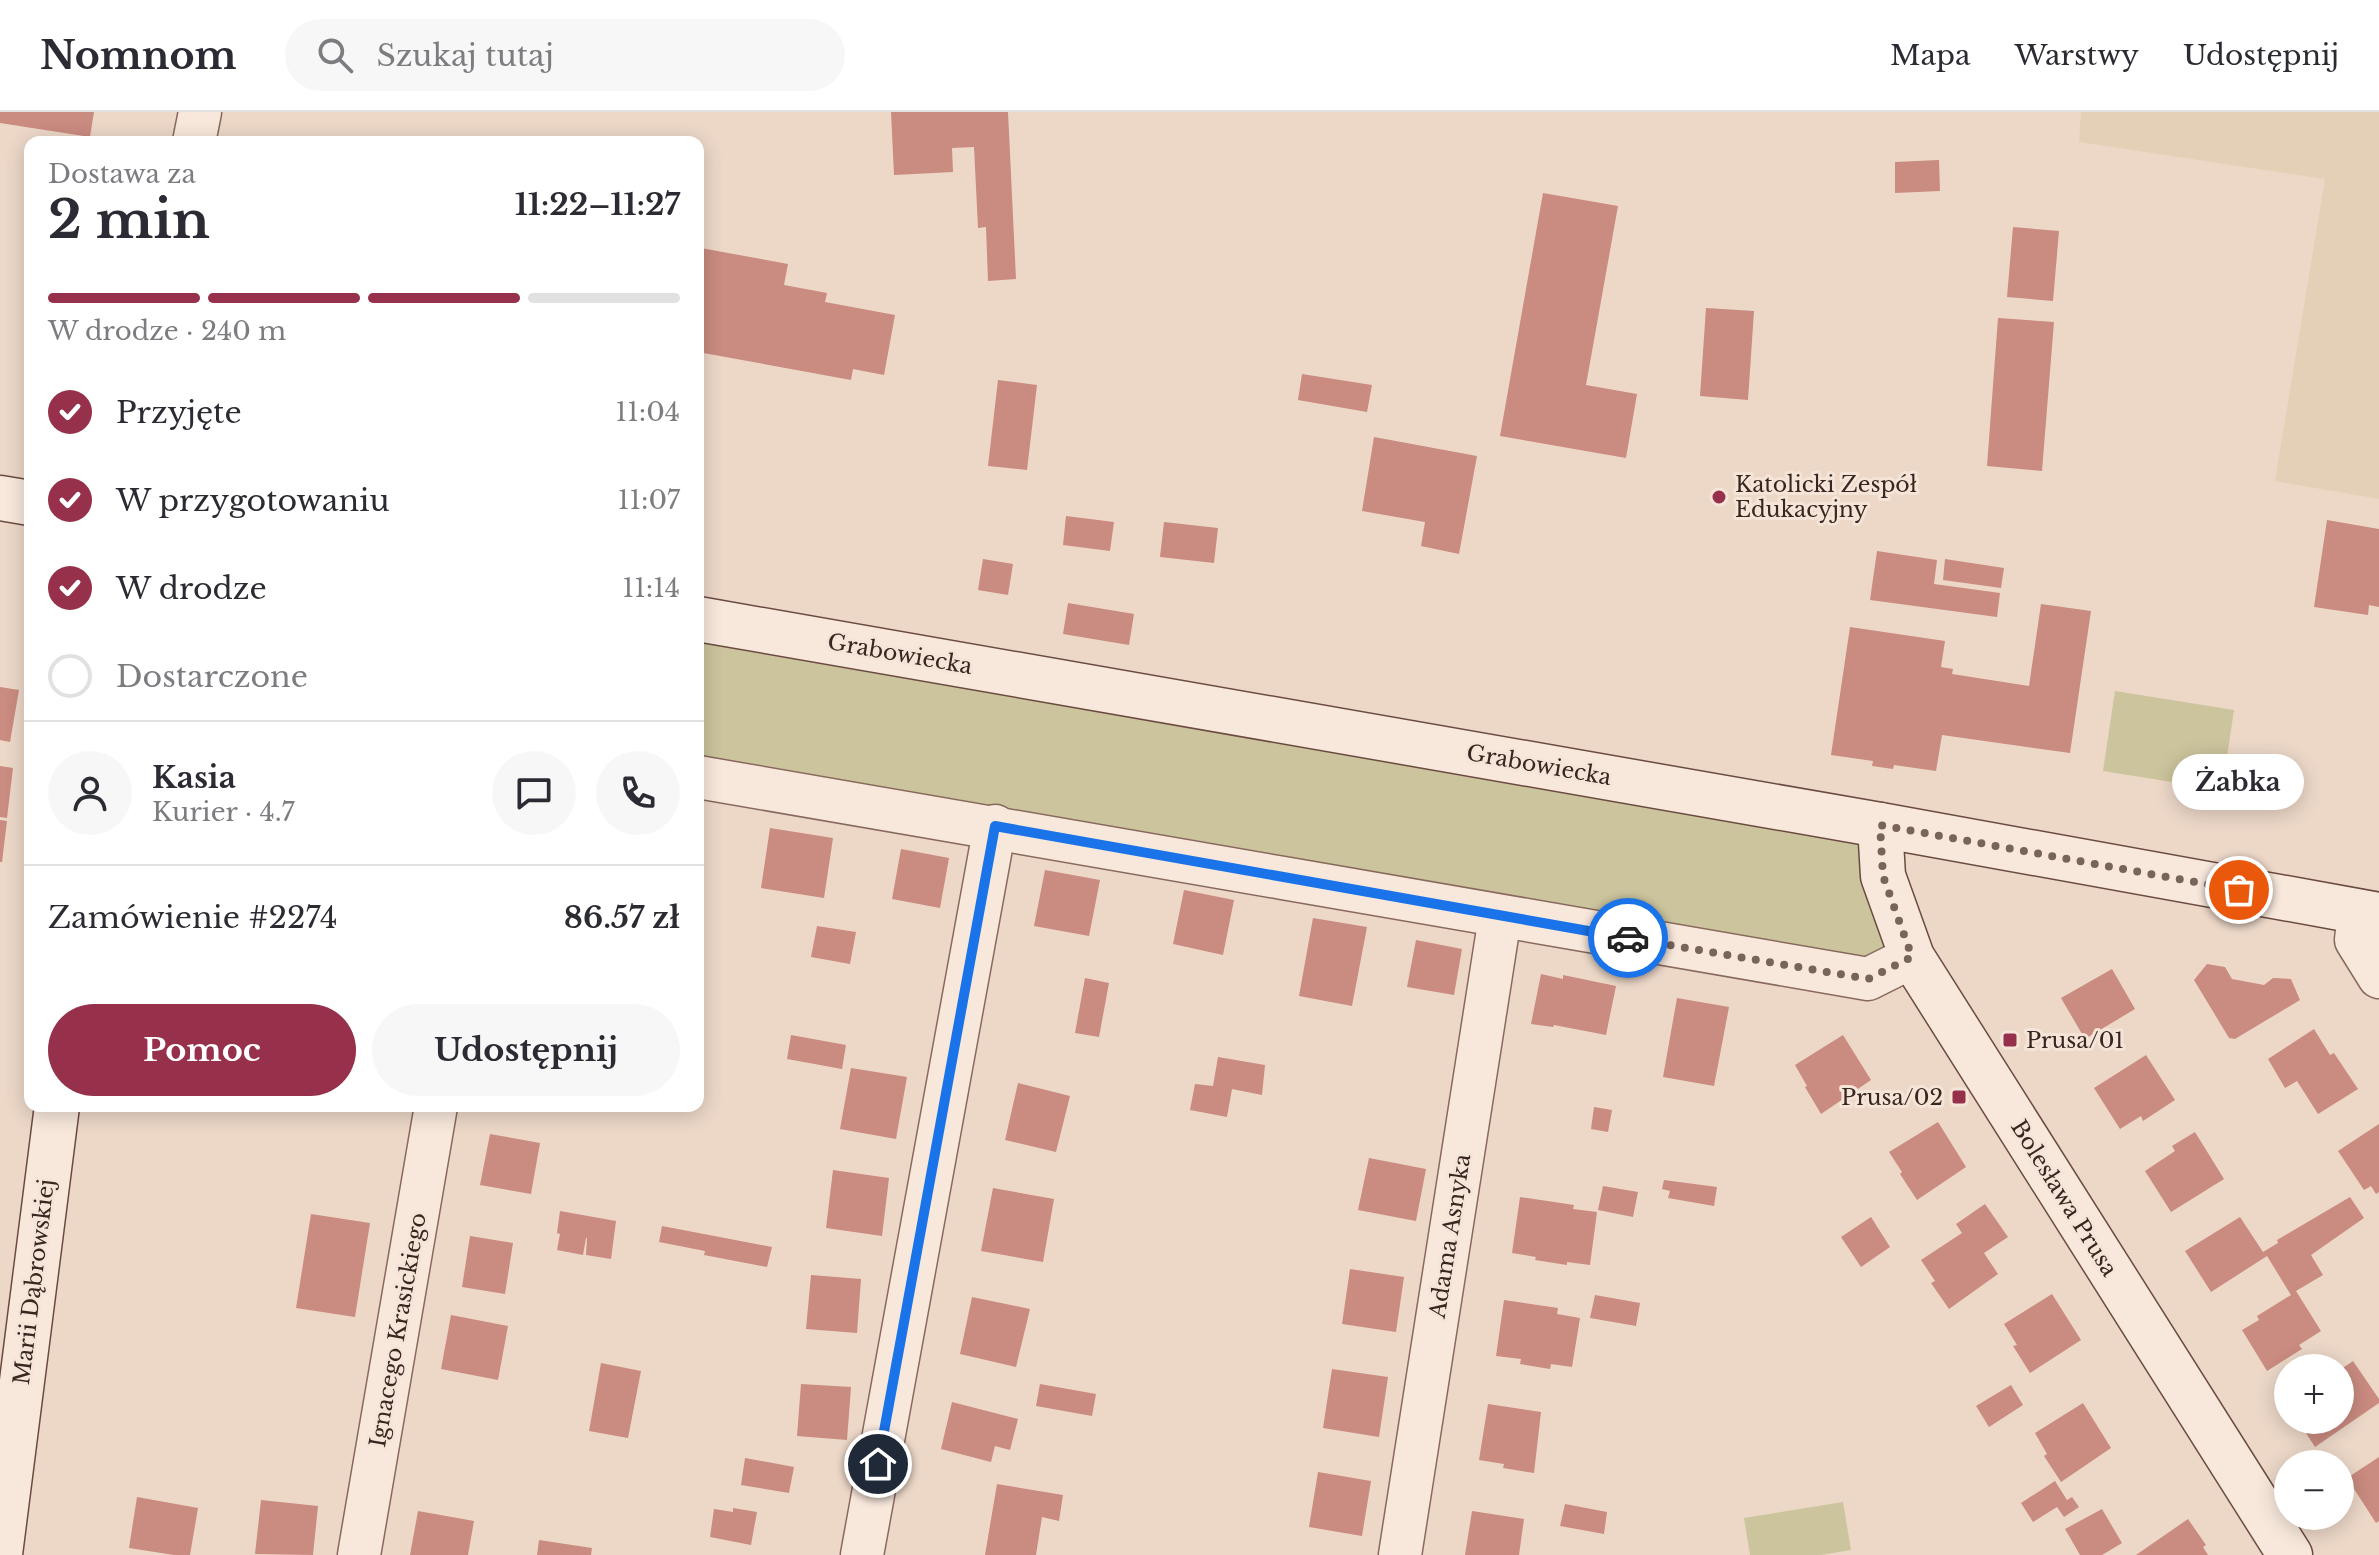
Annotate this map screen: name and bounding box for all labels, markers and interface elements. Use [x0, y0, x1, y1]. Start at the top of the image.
search box [285, 19, 845, 91]
text: Nomnom [40, 32, 237, 79]
icon: search [313, 33, 357, 77]
text: Szukaj tutaj [377, 37, 554, 74]
text: Mapa [1890, 38, 1971, 73]
text: Warstwy [2015, 38, 2139, 73]
text: Udostępnij [2183, 38, 2339, 73]
text: Dostawa za [48, 158, 196, 190]
text: 11:22–11:27 [515, 186, 680, 223]
text: 2 min [48, 188, 210, 252]
text: W drodze · 240 m [48, 315, 286, 347]
icon: check [48, 390, 92, 434]
text: Przyjęte [116, 394, 242, 431]
text: 11:04 [616, 396, 680, 428]
place label: Katolicki Zespół Edukacyjny [1735, 471, 1917, 523]
icon: check [48, 478, 92, 522]
text: W przygotowaniu [116, 482, 389, 519]
text: 11:07 [618, 484, 680, 516]
marker: Katolicki Zespół Edukacyjny [1710, 488, 1728, 506]
icon: check [48, 566, 92, 610]
text: W drodze [116, 570, 267, 607]
text: 11:14 [623, 572, 680, 604]
street label: Grabowiecka [825, 628, 975, 680]
text: Dostarczone [116, 658, 308, 695]
street label: Grabowiecka [1464, 739, 1614, 791]
button: person [48, 751, 132, 835]
button: chat [492, 751, 576, 835]
button: phone [596, 751, 680, 835]
callout: Żabka [2173, 754, 2305, 810]
text: Kasia [152, 759, 236, 796]
text: Żabka [2195, 766, 2281, 798]
text: Kurier · 4.7 [152, 796, 294, 828]
pin [2205, 856, 2273, 924]
icon: bag [2217, 868, 2261, 912]
courier [1588, 898, 1668, 978]
text: Zamówienie #2274 [48, 899, 338, 936]
text: 86.57 zł [564, 899, 680, 936]
icon: car [1606, 916, 1650, 960]
button: Pomoc [48, 1004, 356, 1096]
button: Udostępnij [372, 1004, 680, 1096]
place label: Prusa/01 [2026, 1027, 2124, 1054]
marker: Prusa/01 [2001, 1031, 2019, 1049]
place label: Prusa/02 [1841, 1084, 1943, 1111]
marker: Prusa/02 [1950, 1088, 1968, 1106]
street label: Bolesława Prusa [2005, 1115, 2123, 1282]
street label: Adama Asnyka [1424, 1151, 1476, 1321]
street label: Marii Dąbrowskiej [8, 1178, 60, 1386]
street label: Ignacego Krasickiego [364, 1211, 432, 1449]
map controls [2274, 1354, 2354, 1530]
button: + [2274, 1354, 2354, 1434]
pin [844, 1430, 912, 1498]
icon: home [856, 1442, 900, 1486]
button: − [2274, 1450, 2354, 1530]

